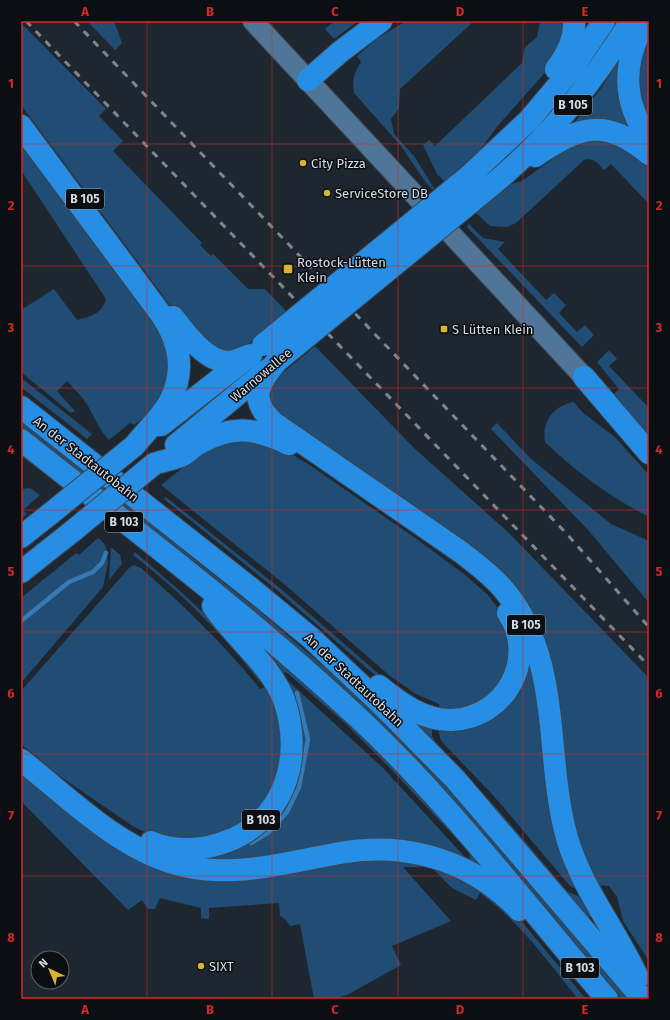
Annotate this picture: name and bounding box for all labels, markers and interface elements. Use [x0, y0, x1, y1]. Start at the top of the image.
text: A [80, 4, 89, 19]
text: B [206, 4, 214, 19]
text: C [331, 4, 339, 19]
text: D [456, 4, 465, 19]
text: E [582, 4, 589, 19]
text: 1 [8, 76, 14, 91]
text: 1 [656, 76, 662, 91]
road number: B 105 [554, 95, 592, 115]
place label: City Pizza [311, 156, 366, 171]
marker: City Pizza [298, 158, 308, 168]
place label: ServiceStore DB [335, 186, 428, 201]
marker: ServiceStore DB [322, 188, 332, 198]
road number: B 105 [66, 189, 104, 209]
text: 2 [8, 198, 15, 213]
text: 2 [656, 198, 663, 213]
place label: Rostock-Lütten Klein [297, 255, 386, 285]
marker: Rostock-Lütten Klein [282, 263, 294, 275]
text: 3 [7, 320, 15, 335]
text: 3 [655, 320, 663, 335]
place label: S Lütten Klein [452, 322, 533, 337]
marker: S Lütten Klein [439, 324, 449, 334]
street label: Warnowallee [227, 345, 295, 405]
street label: An der Stadtautobahn [30, 413, 142, 505]
text: 4 [7, 442, 15, 457]
text: 4 [655, 442, 663, 457]
road number: B 103 [105, 512, 143, 532]
text: 5 [8, 564, 15, 579]
text: 5 [656, 564, 663, 579]
road number: B 105 [507, 615, 545, 635]
street label: An der Stadtautobahn [301, 630, 407, 730]
text: 6 [7, 686, 15, 701]
text: 6 [655, 686, 663, 701]
text: 7 [8, 808, 14, 823]
text: 7 [656, 808, 662, 823]
road number: B 103 [242, 810, 280, 830]
text: 8 [7, 930, 15, 945]
text: 8 [655, 930, 663, 945]
north arrow [30, 950, 70, 990]
text: N [36, 956, 51, 970]
road number: B 103 [561, 958, 599, 978]
place label: SIXT [209, 959, 234, 974]
marker: SIXT [196, 961, 206, 971]
text: A [80, 1002, 89, 1017]
text: B [206, 1002, 214, 1017]
text: C [331, 1002, 339, 1017]
text: D [456, 1002, 465, 1017]
text: E [582, 1002, 589, 1017]

